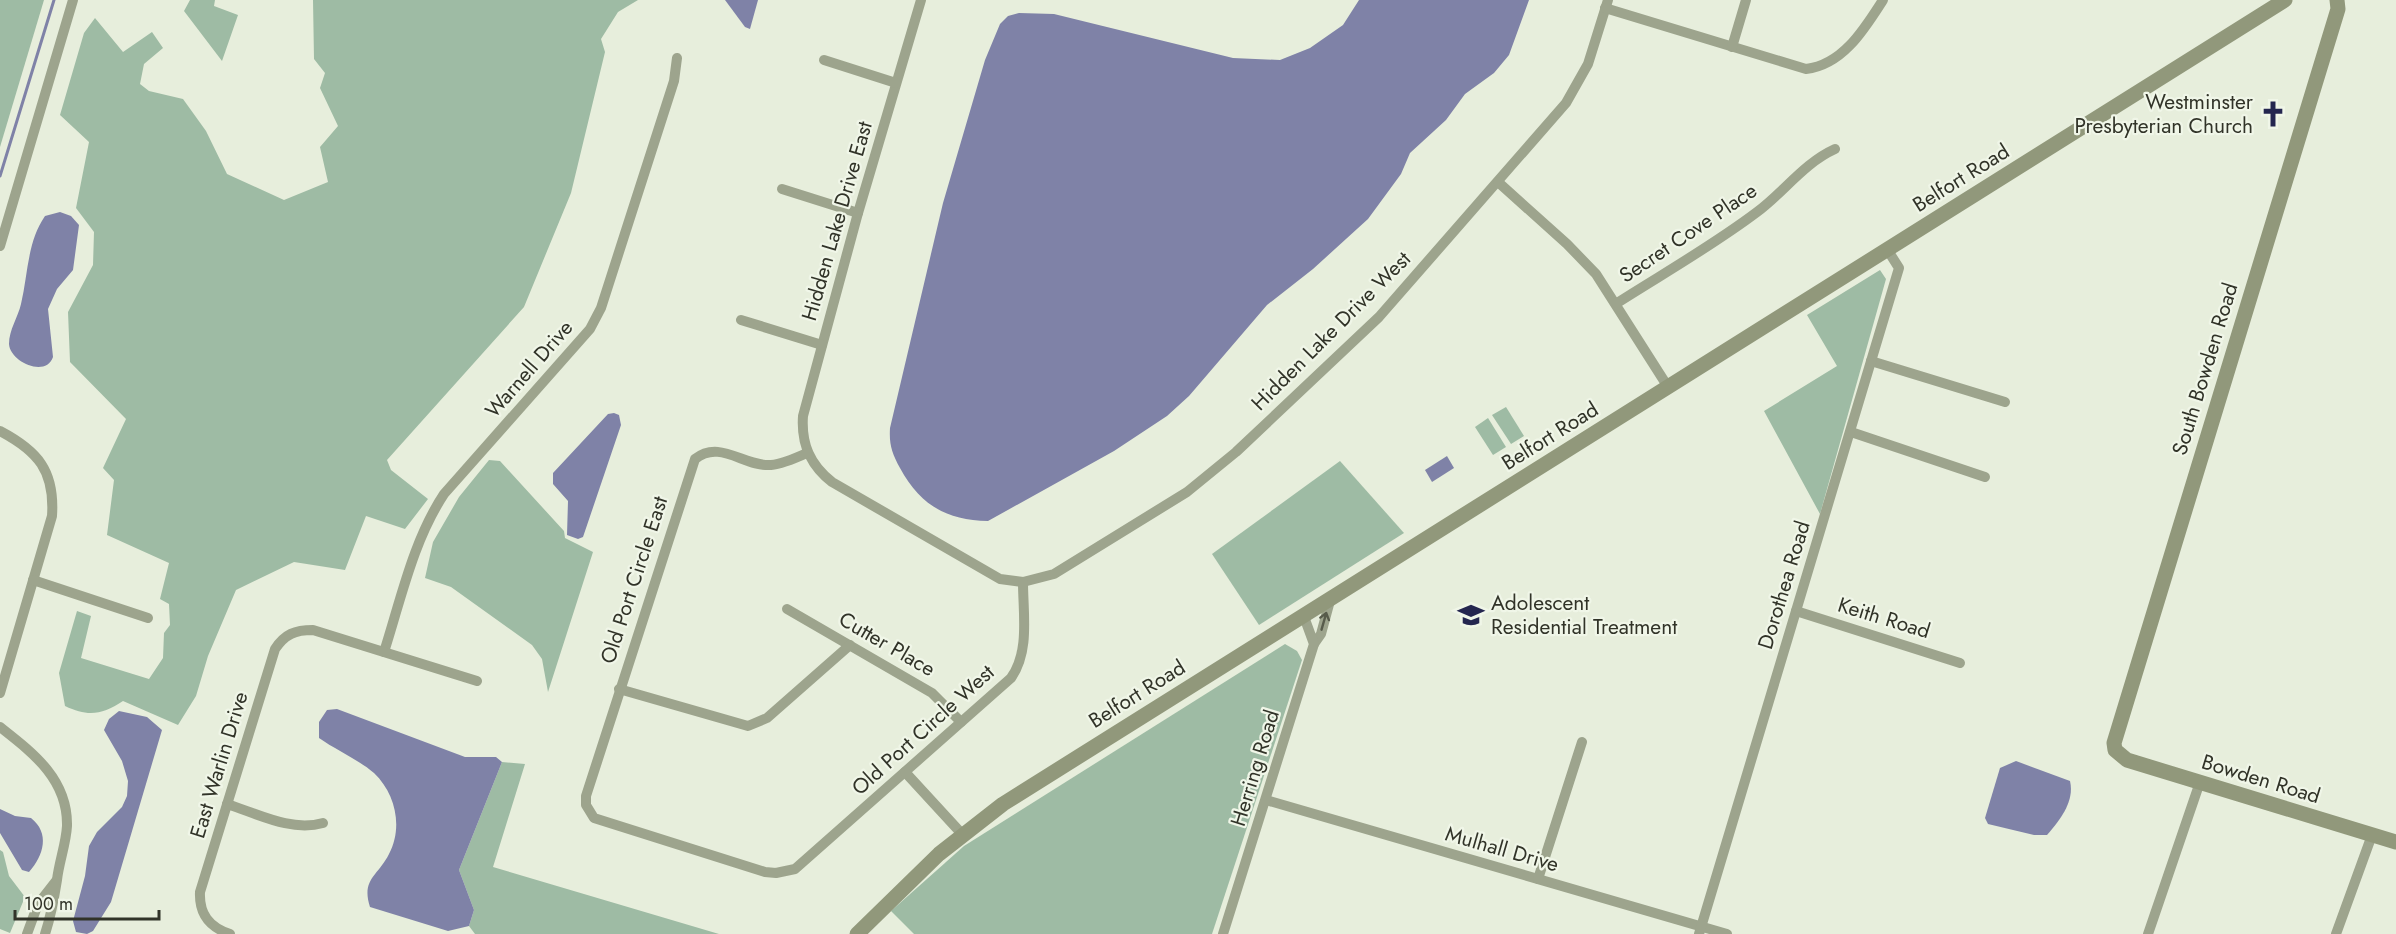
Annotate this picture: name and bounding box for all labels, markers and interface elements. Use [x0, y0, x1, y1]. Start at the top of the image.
place label: Westminster Presbyterian Church [2075, 87, 2254, 141]
church icon: Westminster Presbyterian Church [2258, 99, 2288, 129]
street label: Hidden Lake Drive East [794, 118, 880, 324]
street label: Belfort Road [1907, 136, 2015, 220]
street label: Secret Cove Place [1613, 176, 1763, 290]
street label: Hidden Lake Drive West [1245, 245, 1417, 417]
street label: South Bowden Road [2164, 279, 2246, 459]
street label: Warnell Drive [478, 314, 580, 424]
street label: Belfort Road [1496, 394, 1604, 478]
street label: Old Port Circle East [593, 492, 675, 668]
street label: Dorothea Road [1750, 517, 1818, 653]
place label: Adolescent Residential Treatment [1491, 588, 1677, 642]
street label: Keith Road [1834, 590, 1934, 646]
school or university icon: Adolescent Residential Treatment [1456, 600, 1486, 630]
street label: Cutter Place [833, 604, 941, 684]
one-way arrow [1319, 612, 1330, 631]
street label: Belfort Road [1083, 652, 1191, 736]
street label: Old Port Circle West [845, 658, 1001, 802]
street label: East Warlin Drive [182, 688, 256, 842]
street label: Herring Road [1223, 706, 1287, 830]
street label: Bowden Road [2198, 747, 2324, 811]
street label: Mulhall Drive [1442, 819, 1562, 880]
scale bar [15, 883, 159, 921]
text: 100 m [24, 891, 73, 917]

